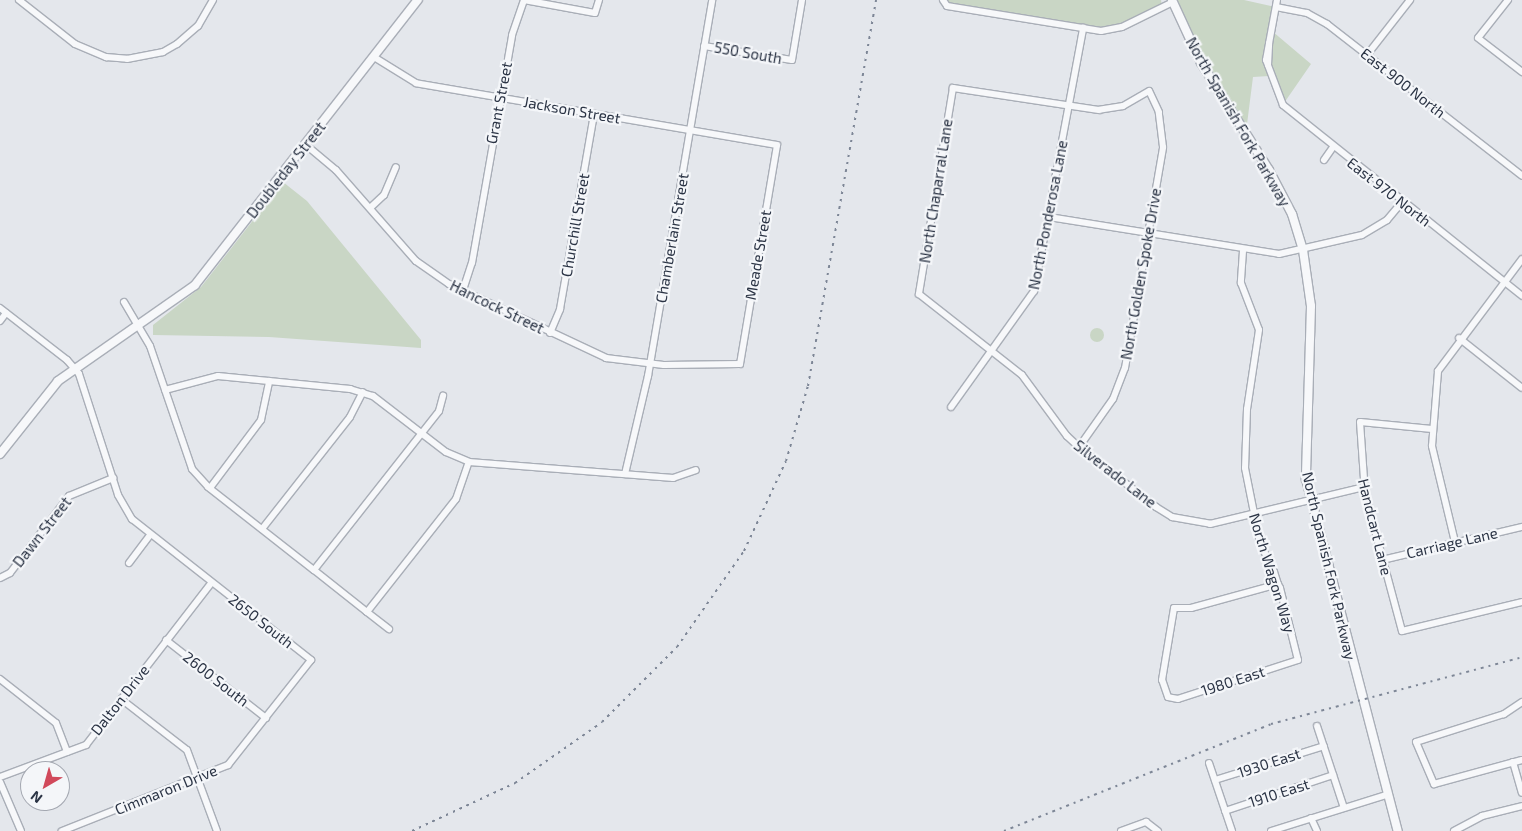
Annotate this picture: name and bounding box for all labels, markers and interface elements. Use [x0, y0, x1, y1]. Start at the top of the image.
street label: North Spanish Fork Parkway [1182, 34, 1294, 210]
street label: 550 South [713, 38, 783, 68]
street label: East 900 North [1357, 44, 1449, 122]
street label: Grant Street [482, 60, 516, 146]
street label: Jackson Street [522, 93, 622, 127]
street label: North Chaparral Lane [916, 117, 956, 265]
street label: Doubleday Street [243, 118, 329, 222]
street label: North Ponderosa Lane [1025, 139, 1071, 291]
street label: East 970 North [1343, 154, 1435, 230]
street label: Churchill Street [557, 172, 593, 278]
street label: Chamberlain Street [652, 172, 692, 304]
street label: North Golden Spoke Drive [1117, 187, 1165, 361]
street label: Meade Street [741, 209, 775, 301]
street label: Hancock Street [447, 276, 547, 338]
street label: Silverado Lane [1070, 436, 1160, 512]
street label: North Spanish Fork Parkway [1299, 470, 1359, 662]
street label: Handcart Lane [1354, 477, 1396, 577]
street label: Dawn Street [9, 493, 75, 571]
street label: North Wagon Way [1245, 511, 1299, 635]
street label: Carriage Lane [1405, 524, 1499, 562]
street label: 2650 South [225, 590, 297, 652]
street label: 2600 South [180, 648, 252, 710]
street label: Dalton Drive [87, 661, 153, 739]
street label: 1980 East [1199, 662, 1267, 700]
street label: 1930 East [1235, 744, 1303, 782]
north arrow [20, 761, 70, 811]
street label: Cimmaron Drive [112, 761, 220, 819]
street label: 1910 East [1246, 775, 1312, 811]
text: N [27, 788, 45, 807]

